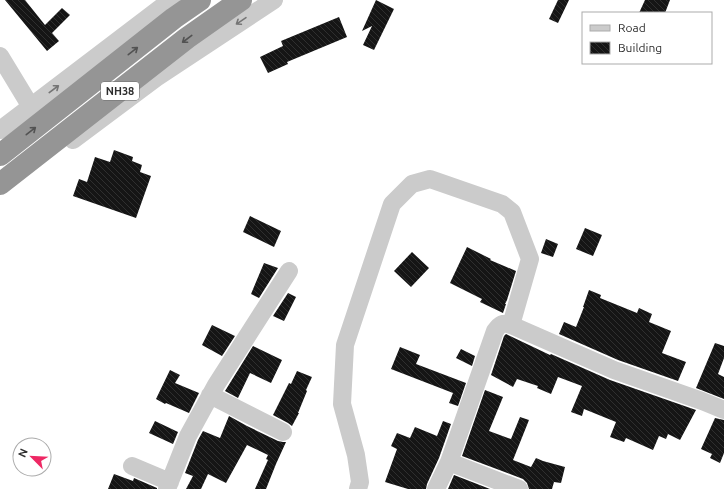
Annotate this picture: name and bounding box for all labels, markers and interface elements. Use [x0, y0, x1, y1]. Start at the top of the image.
legend [582, 12, 712, 64]
one-way arrow [236, 17, 247, 25]
text: Road [618, 21, 646, 34]
one-way arrow [181, 35, 192, 43]
text: Building [618, 41, 662, 54]
one-way arrow [127, 46, 138, 55]
road number: NH38 [101, 82, 139, 100]
one-way arrow [48, 85, 59, 94]
one-way arrow [25, 127, 36, 135]
north arrow [12, 437, 52, 477]
text: N [16, 447, 30, 459]

